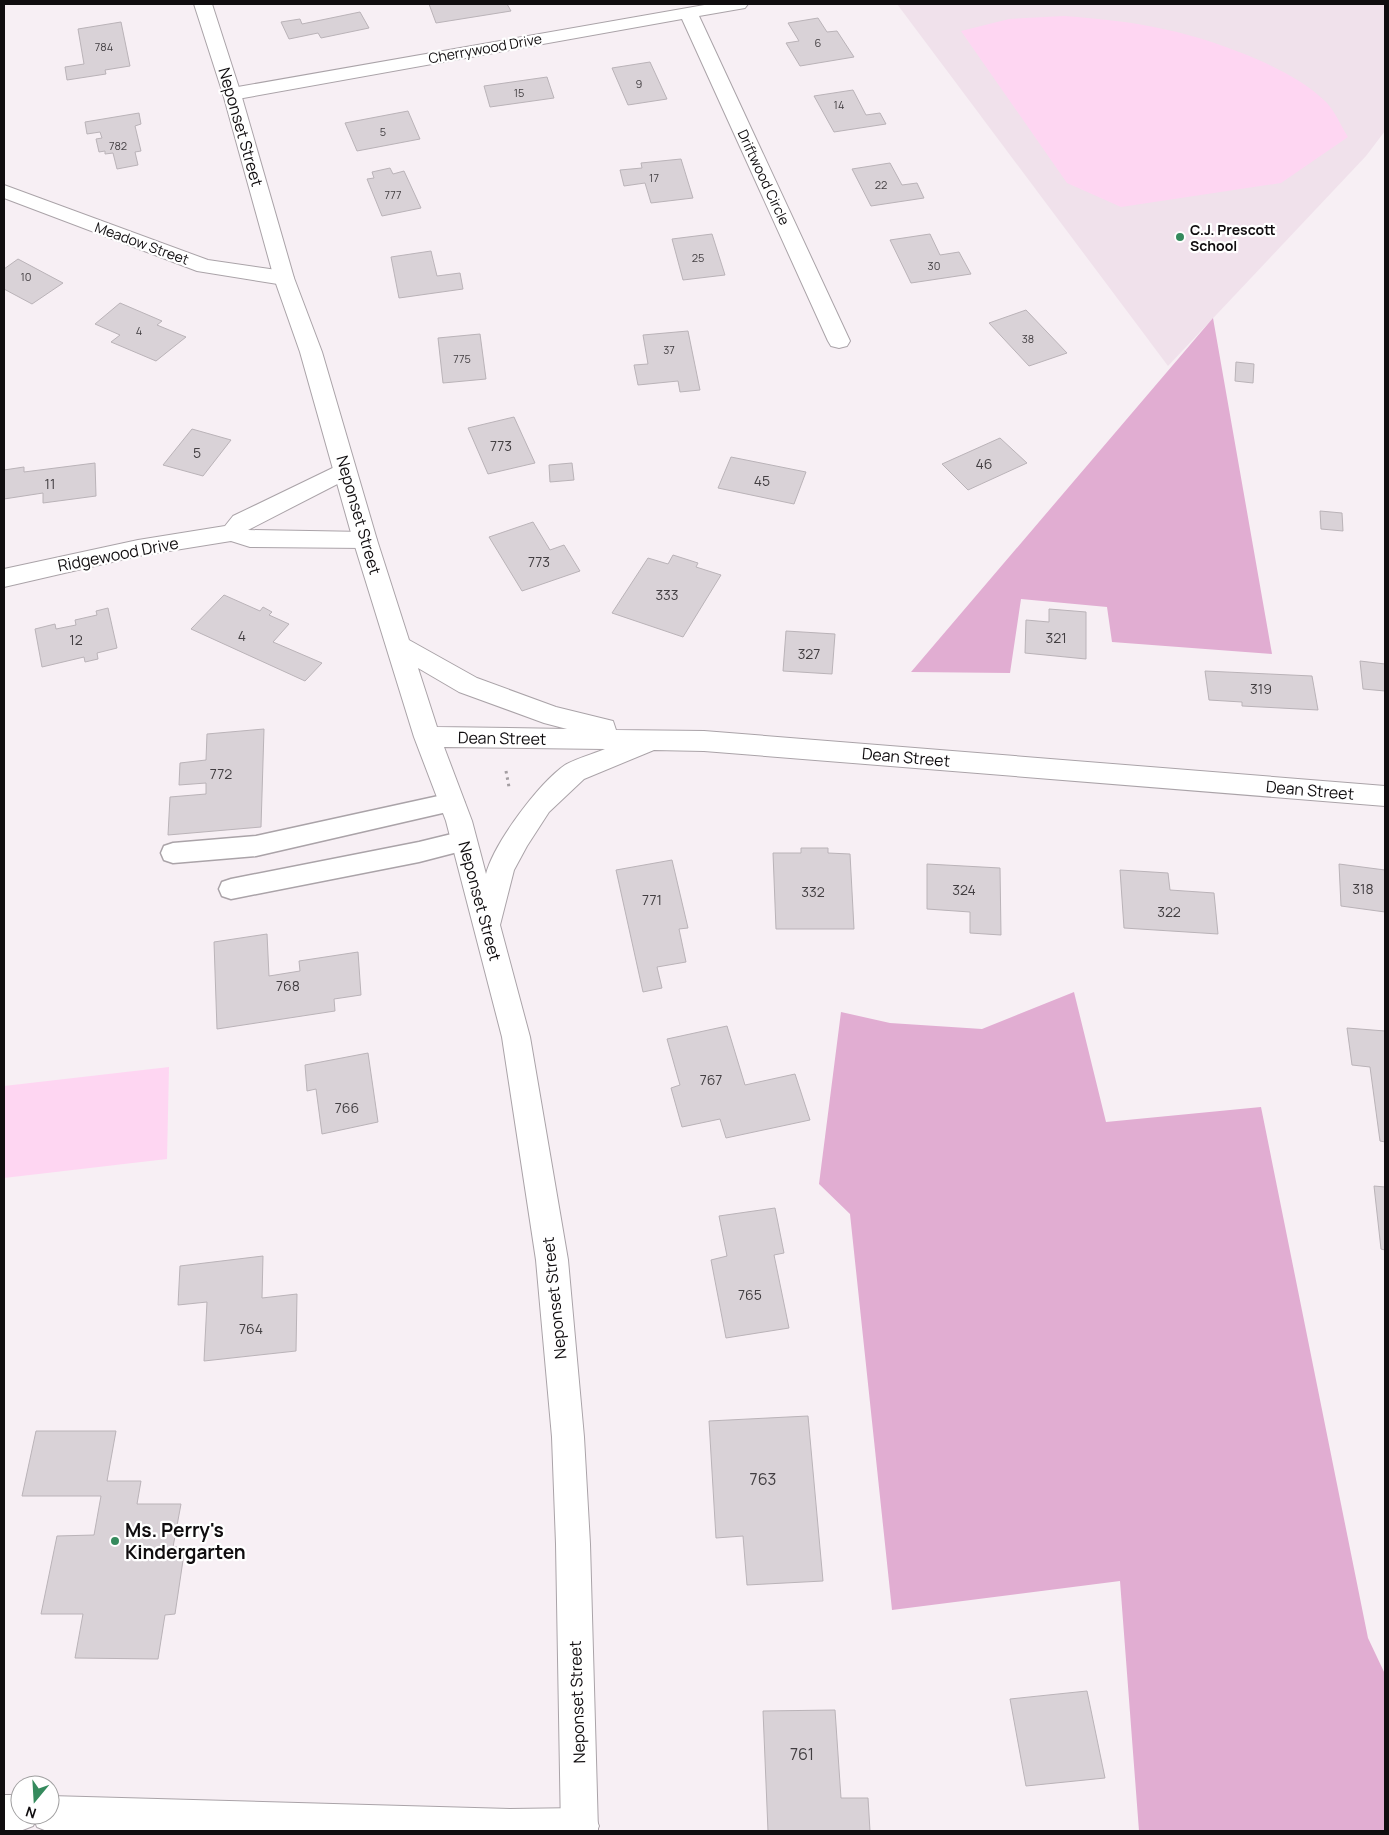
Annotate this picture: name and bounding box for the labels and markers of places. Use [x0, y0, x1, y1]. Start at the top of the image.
place label: C.J. Prescott School [1190, 220, 1275, 255]
marker: C.J. Prescott School [1174, 231, 1186, 243]
place label: Ms. Perry's Kindergarten [125, 1517, 246, 1565]
marker: Ms. Perry's Kindergarten [109, 1535, 121, 1547]

